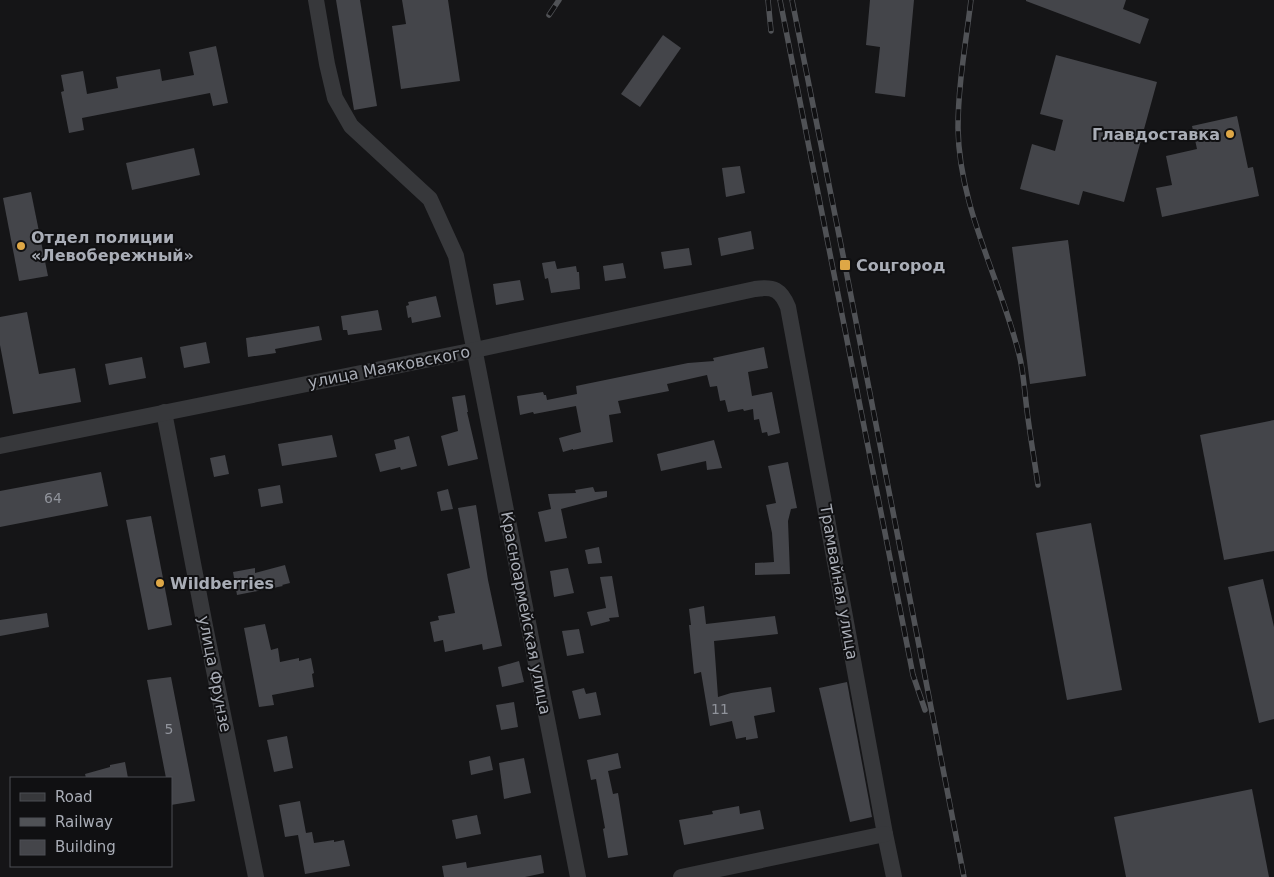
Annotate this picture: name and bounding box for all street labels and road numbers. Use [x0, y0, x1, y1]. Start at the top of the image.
street label: улица Маяковского [306, 342, 472, 392]
street label: Трамвайная улица [816, 502, 862, 661]
street label: Красноармейская улица [497, 510, 555, 716]
street label: улица Фрунзе [194, 614, 236, 734]

